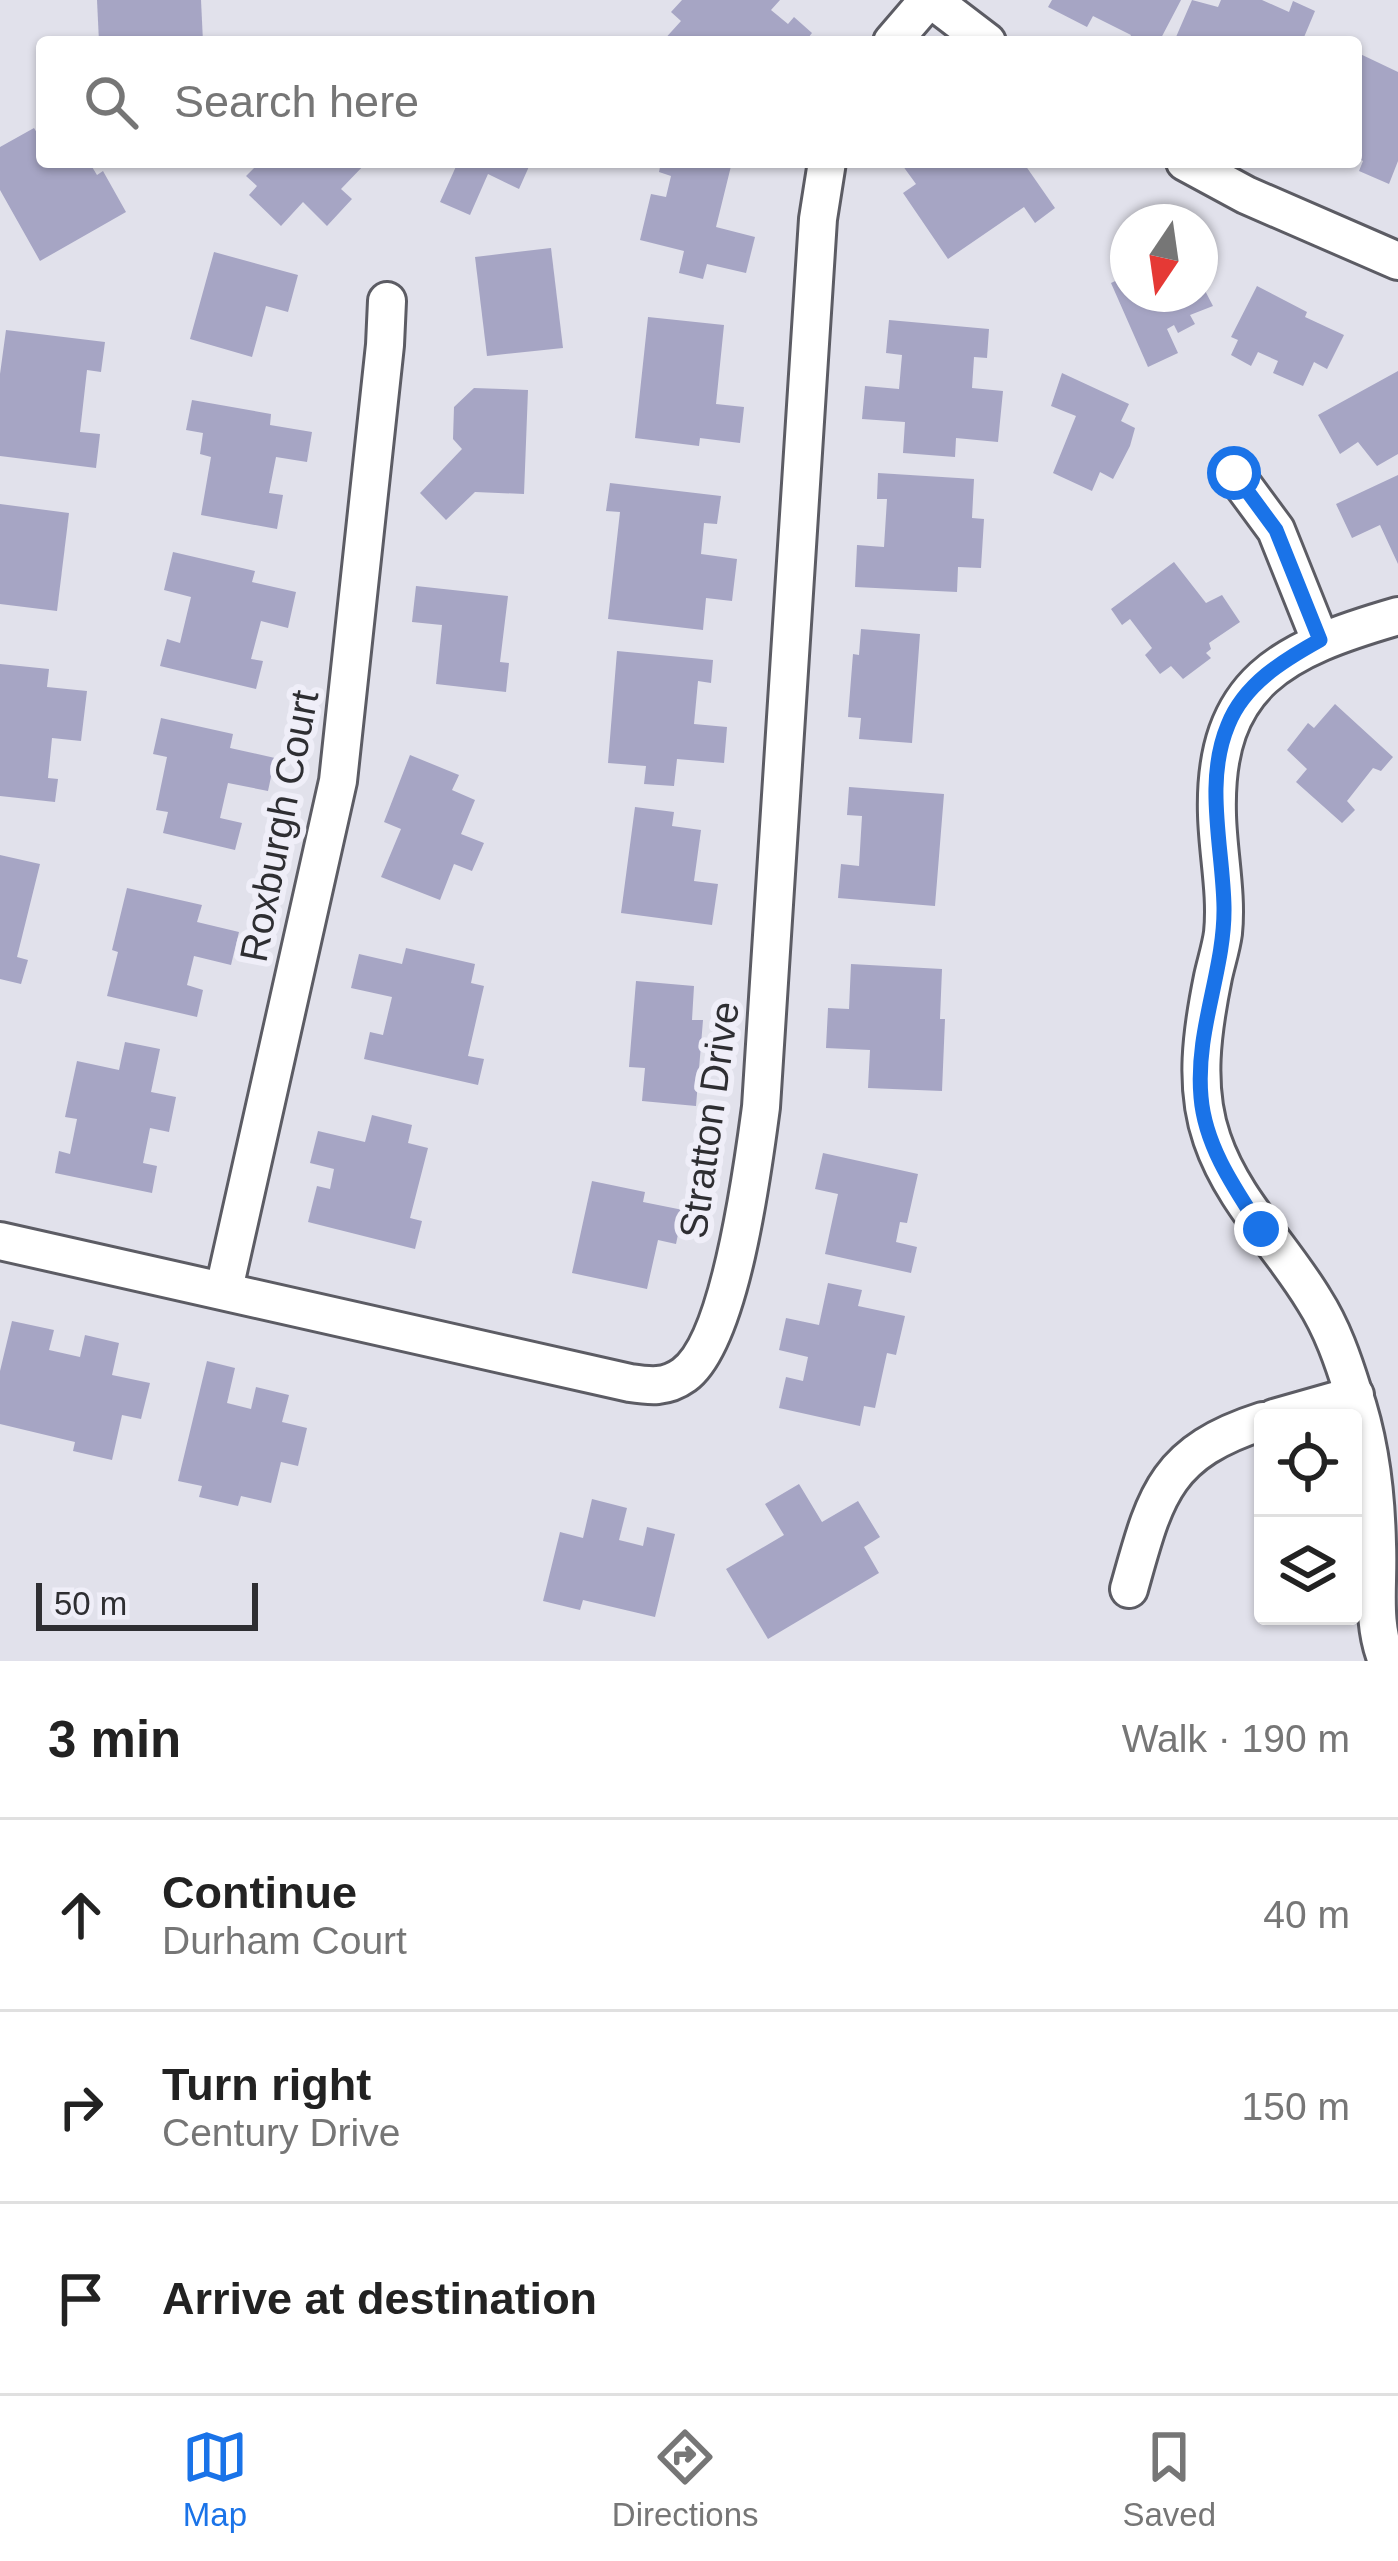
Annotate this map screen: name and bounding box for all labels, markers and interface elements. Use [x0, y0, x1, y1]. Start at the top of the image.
search box [36, 36, 1362, 168]
icon: search [78, 69, 144, 135]
text: Search here [174, 76, 419, 127]
north arrow [1110, 204, 1218, 312]
route start [1207, 446, 1261, 500]
street label: Roxburgh Court [232, 687, 326, 965]
street label: Stratton Drive [671, 999, 747, 1241]
route end [1234, 1202, 1288, 1256]
map controls [1254, 1409, 1362, 1625]
button: locate [1254, 1409, 1362, 1517]
button: layers [1254, 1517, 1362, 1625]
scale bar [36, 1577, 258, 1630]
text: 50 m [54, 1585, 127, 1622]
text: 3 min [48, 1711, 181, 1768]
text: Walk · 190 m [1122, 1717, 1350, 1760]
text: Continue [162, 1867, 357, 1918]
icon: ahead [48, 1882, 114, 1948]
text: 40 m [1263, 1893, 1350, 1936]
text: Durham Court [162, 1919, 407, 1962]
text: Turn right [162, 2059, 371, 2110]
icon: right [48, 2074, 114, 2140]
text: 150 m [1242, 2085, 1350, 2128]
text: Century Drive [162, 2111, 400, 2154]
icon: arrive [48, 2266, 114, 2332]
text: Arrive at destination [162, 2273, 597, 2324]
tab: Map [182, 2424, 248, 2534]
tab: Directions [612, 2424, 759, 2534]
tab: Saved [1122, 2424, 1216, 2534]

